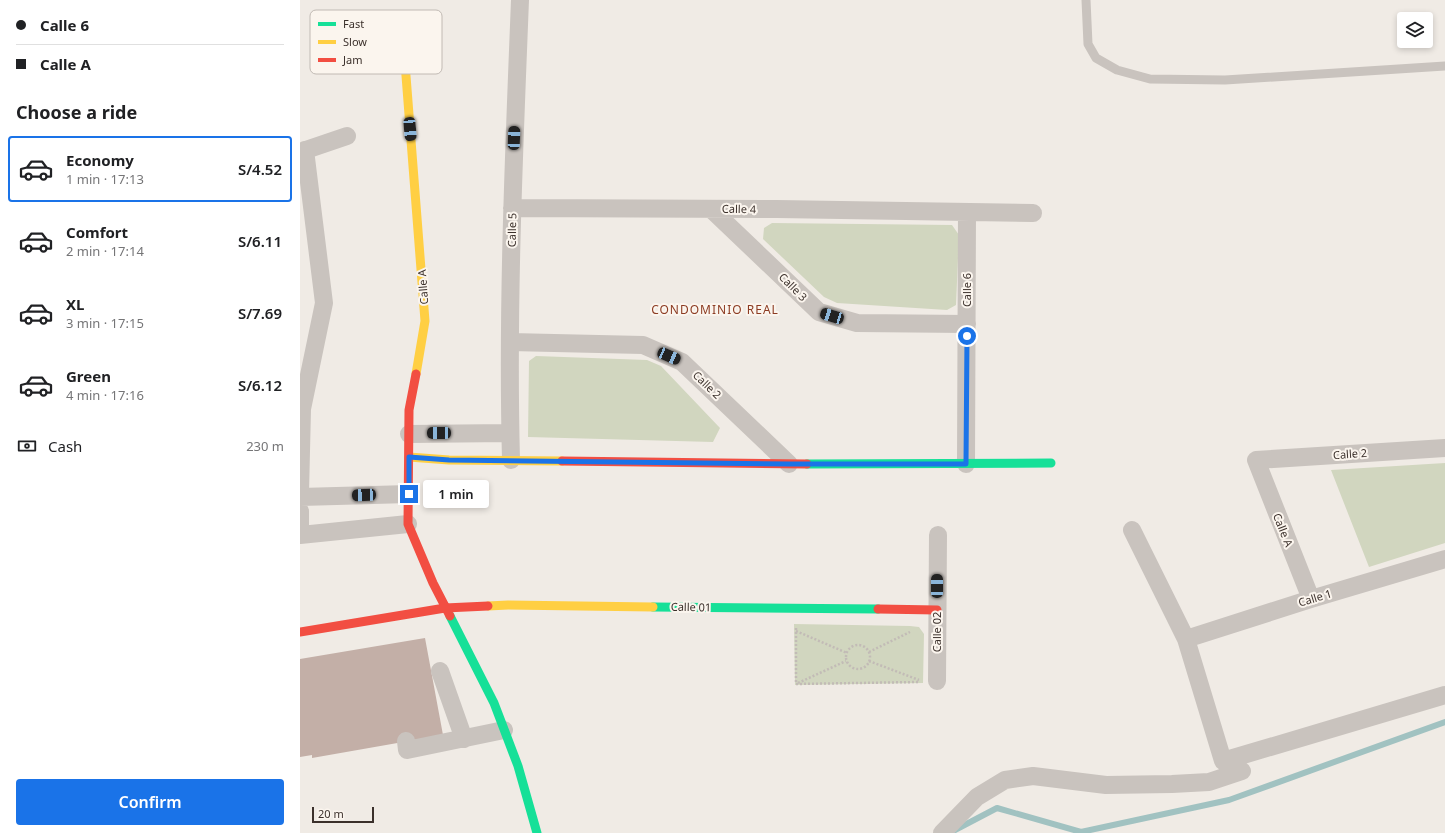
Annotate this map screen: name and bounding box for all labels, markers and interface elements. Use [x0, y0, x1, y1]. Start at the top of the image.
legend [310, 10, 442, 74]
map controls [1397, 12, 1433, 48]
button: layers [1397, 12, 1433, 48]
text: Calle 6 [40, 15, 89, 35]
text: Fast [343, 16, 364, 31]
text: Slow [343, 34, 367, 49]
text: Jam [342, 52, 362, 67]
text: Calle A [40, 54, 91, 74]
text: Choose a ride [16, 100, 137, 124]
car [403, 117, 417, 141]
car [508, 126, 520, 150]
text: Economy [66, 150, 134, 170]
icon: car [18, 151, 54, 187]
text: S/4.52 [238, 159, 282, 179]
text: 1 min · 17:13 [66, 170, 144, 188]
street label: Calle 4 [722, 201, 757, 216]
street label: Calle 5 [504, 213, 519, 247]
text: Comfort [66, 222, 128, 242]
icon: car [18, 223, 54, 259]
text: S/6.11 [238, 231, 282, 251]
text: 2 min · 17:14 [66, 242, 144, 260]
street label: Calle A [414, 268, 431, 305]
street label: Calle 3 [776, 269, 811, 304]
street label: Calle 6 [959, 273, 974, 307]
text: XL [66, 294, 84, 314]
icon: car [18, 295, 54, 331]
district label: CONDOMINIO REAL [651, 301, 779, 318]
text: S/7.69 [238, 303, 282, 323]
car [819, 307, 845, 325]
text: 3 min · 17:15 [66, 314, 144, 332]
route start [958, 327, 976, 345]
car [656, 346, 682, 366]
text: Green [66, 366, 111, 386]
icon: car [18, 367, 54, 403]
street label: Calle 2 [690, 367, 725, 402]
text: S/6.12 [238, 375, 282, 395]
text: 4 min · 17:16 [66, 386, 144, 404]
car [427, 427, 451, 439]
icon: cash [16, 435, 38, 457]
text: Cash [48, 436, 82, 456]
text: 230 m [246, 437, 284, 455]
street label: Calle 2 [1332, 445, 1368, 462]
callout: 1 min [423, 480, 489, 508]
route end [400, 485, 418, 503]
text: 1 min [438, 485, 474, 503]
car [352, 489, 376, 501]
street label: Calle A [1270, 511, 1297, 550]
car [931, 574, 943, 598]
street label: Calle 1 [1296, 585, 1333, 610]
street label: Calle 01 [671, 599, 711, 614]
street label: Calle 02 [929, 612, 944, 652]
button: Confirm [16, 779, 284, 825]
scale bar [312, 805, 374, 824]
text: 20 m [318, 806, 344, 821]

